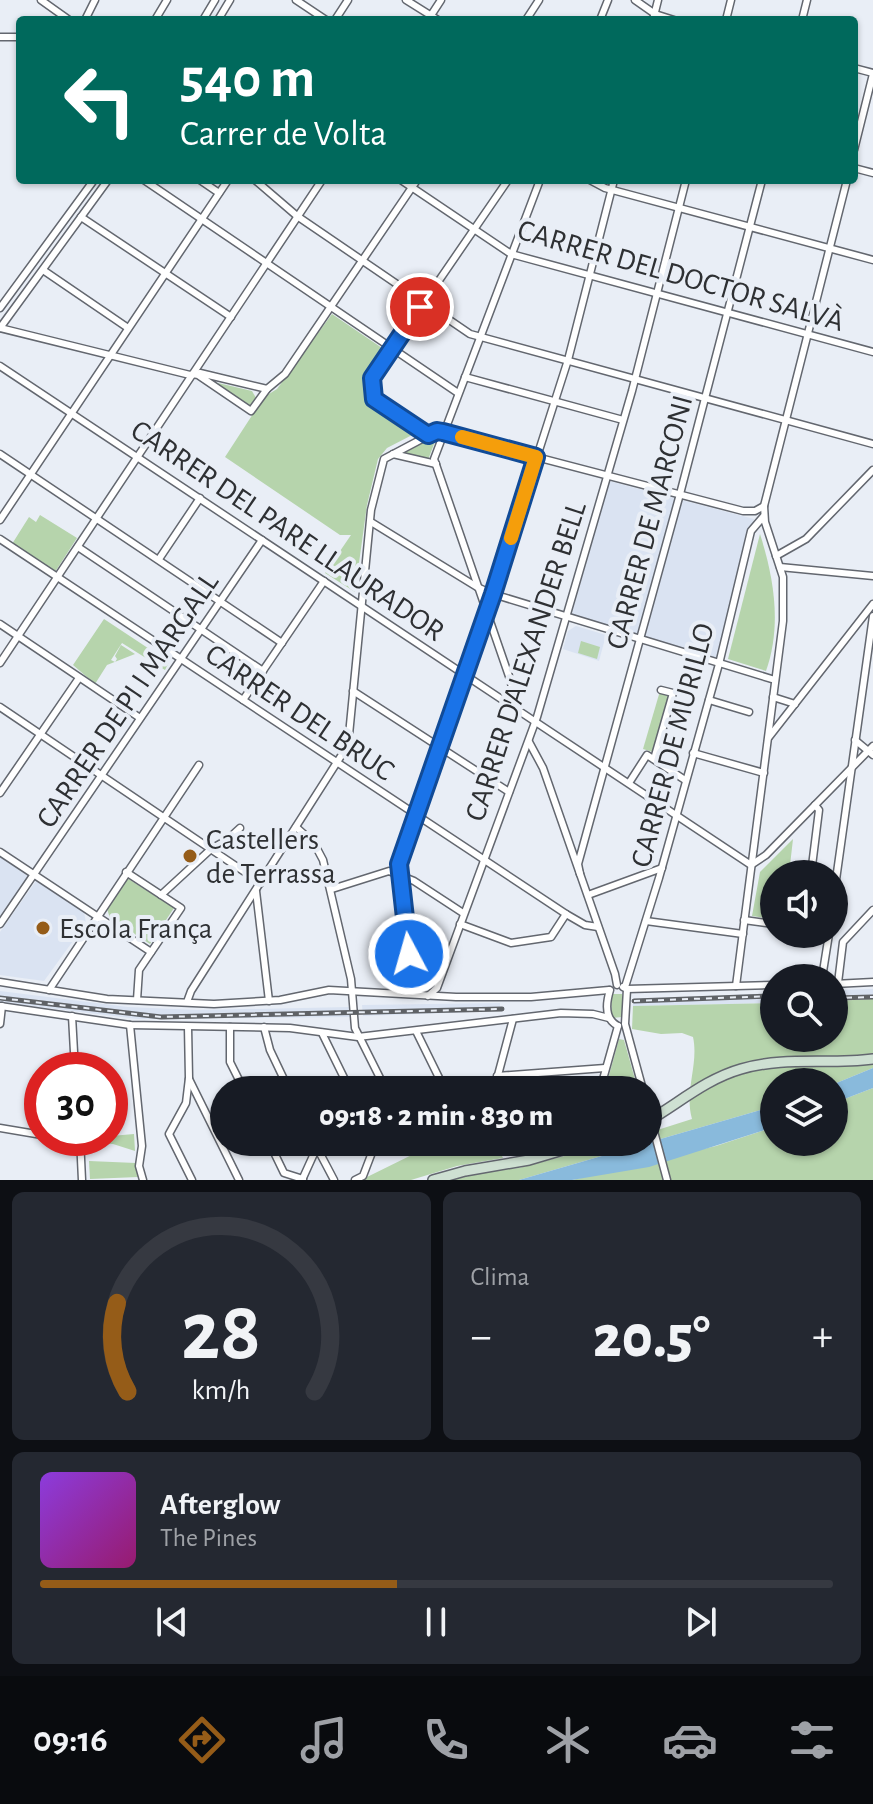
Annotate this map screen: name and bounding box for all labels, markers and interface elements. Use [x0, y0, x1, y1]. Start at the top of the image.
icon: left [48, 48, 152, 152]
text: 540 m [180, 51, 315, 107]
text: Carrer de Volta [180, 116, 387, 152]
street label: CARRER DEL DOCTOR SALVÀ [514, 213, 848, 337]
pin [386, 273, 454, 341]
icon: arrive [398, 285, 442, 329]
street label: CARRER DE MARCONI [602, 392, 698, 652]
street label: CARRER DEL PARE LLAURADOR [125, 415, 449, 647]
street label: CARRER D'ALEXANDER BELL [460, 497, 592, 825]
street label: CARRER DE PI I MARGALL [31, 567, 225, 833]
street label: CARRER DE MURILLO [626, 620, 720, 870]
street label: CARRER DEL BRUC [200, 639, 399, 787]
place label: Castellers de Terrassa [206, 825, 336, 889]
marker: Castellers de Terrassa [181, 847, 199, 865]
map controls [760, 860, 848, 1156]
button: sound [760, 860, 848, 948]
position arrow [367, 912, 451, 996]
place label: Escola França [59, 914, 213, 944]
marker: Escola França [34, 919, 52, 937]
button: search [760, 964, 848, 1052]
speed limit sign: 30 [24, 1052, 128, 1156]
button: layers [760, 1068, 848, 1156]
text: 09:18 · 2 min · 830 m [319, 1101, 553, 1131]
text: Clima [471, 1264, 530, 1290]
text: 28 [181, 1291, 261, 1375]
text: 20.5° [593, 1308, 710, 1368]
text: − [471, 1315, 492, 1359]
text: + [812, 1315, 833, 1359]
text: km/h [192, 1376, 251, 1405]
text: Afterglow [160, 1490, 281, 1520]
text: The Pines [160, 1525, 257, 1551]
icon: previous [150, 1600, 194, 1644]
icon: pause [414, 1600, 458, 1644]
icon: next [679, 1600, 723, 1644]
icon: directions [174, 1712, 230, 1768]
icon: music [296, 1712, 352, 1768]
icon: phone [418, 1712, 474, 1768]
icon: climate [540, 1712, 596, 1768]
icon: car [662, 1712, 718, 1768]
icon: filters [784, 1712, 840, 1768]
text: 09:16 [33, 1722, 108, 1758]

